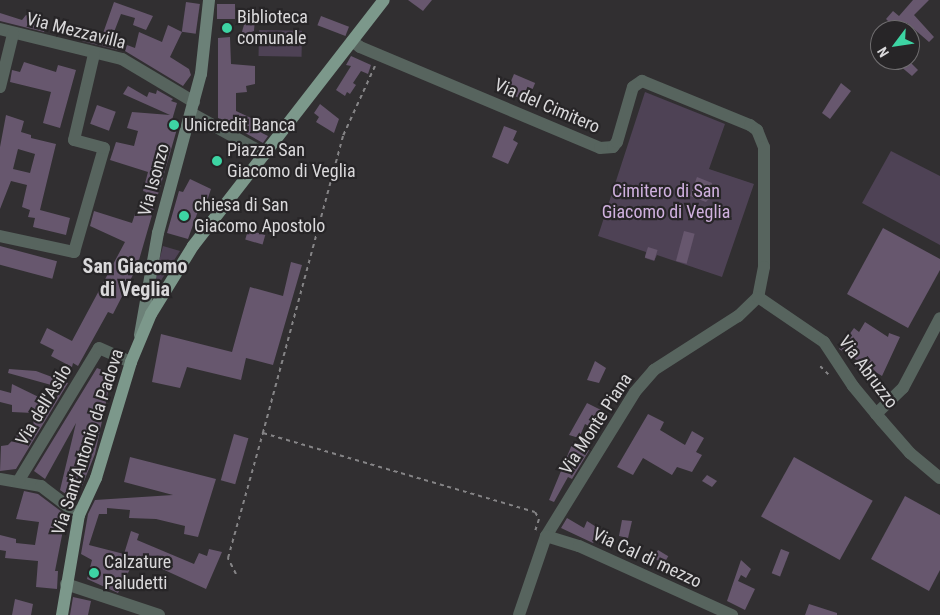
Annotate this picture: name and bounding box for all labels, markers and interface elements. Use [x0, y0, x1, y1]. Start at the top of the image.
place label: Biblioteca comunale [237, 7, 308, 50]
street label: Via Mezzavilla [24, 8, 128, 54]
north arrow [870, 20, 920, 70]
marker: Biblioteca comunale [221, 22, 233, 34]
text: N [874, 44, 892, 60]
street label: Via del Cimitero [491, 74, 603, 138]
place label: Unicredit Banca [184, 114, 296, 136]
marker: Unicredit Banca [168, 119, 180, 131]
place label: Piazza San Giacomo di Veglia [227, 140, 356, 182]
street label: Via Isonzo [134, 141, 174, 219]
marker: Piazza San Giacomo di Veglia [211, 155, 223, 167]
park label: Cimitero di San Giacomo di Veglia [602, 181, 730, 223]
place label: chiesa di San Giacomo Apostolo [194, 195, 325, 238]
marker: chiesa di San Giacomo Apostolo [178, 210, 190, 222]
district label: San Giacomo di Veglia [83, 254, 187, 301]
street label: Via Abruzzo [834, 332, 902, 412]
street label: Via Sant'Antonio da Padova [48, 346, 128, 538]
street label: Via dell'Asilo [11, 361, 77, 449]
street label: Via Monte Piana [555, 369, 637, 479]
street label: Via Cal di mezzo [589, 523, 705, 593]
place label: Calzature Paludetti [104, 552, 171, 594]
marker: Calzature Paludetti [88, 567, 100, 579]

